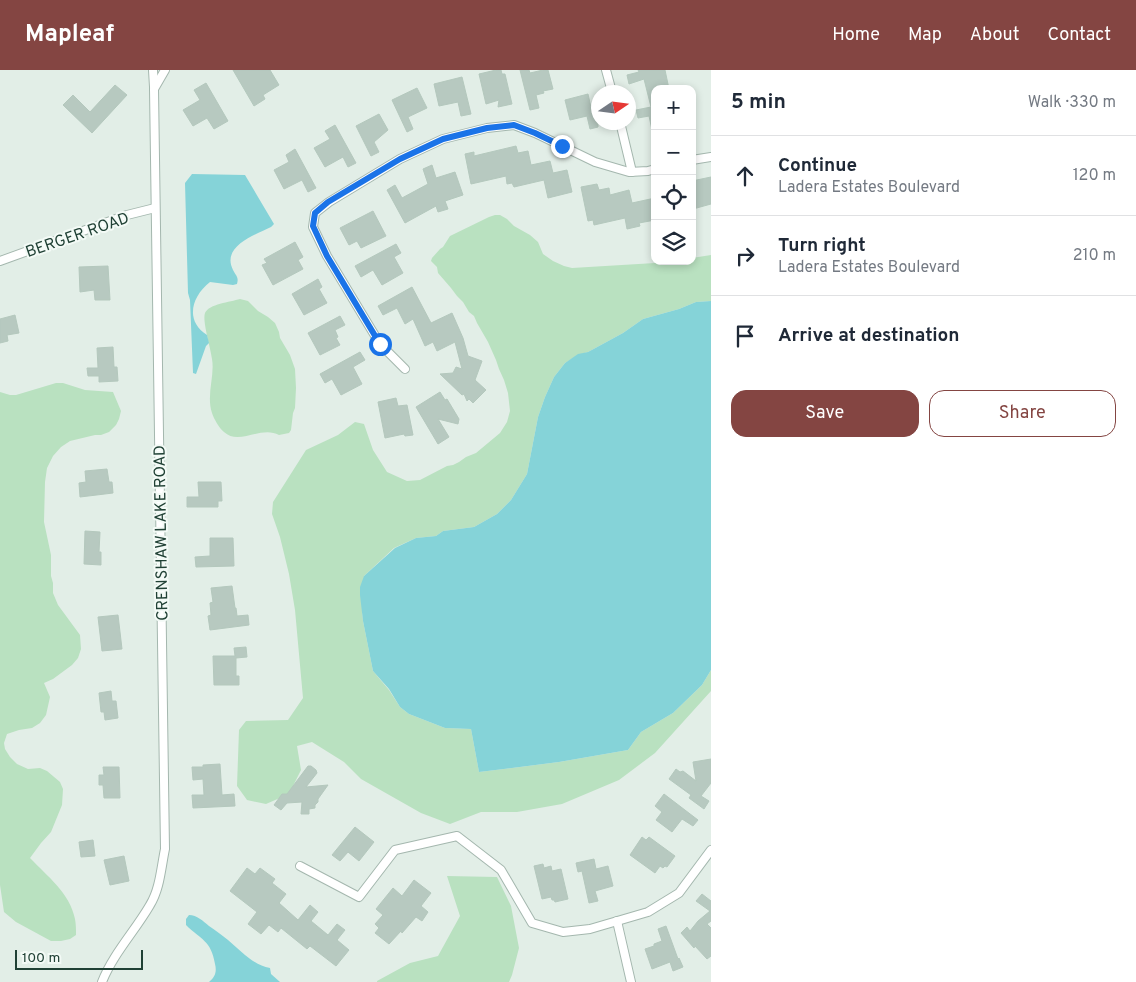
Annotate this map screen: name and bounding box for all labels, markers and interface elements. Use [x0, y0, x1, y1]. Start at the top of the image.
text: Mapleaf [25, 20, 114, 50]
text: Home [832, 24, 880, 47]
text: Map [908, 24, 942, 47]
text: About [970, 24, 1019, 47]
text: Contact [1047, 24, 1111, 47]
north arrow [591, 85, 636, 130]
map controls [651, 85, 696, 265]
button: + [651, 85, 696, 130]
text: 5 min [731, 89, 786, 116]
text: Walk · 330 m [1028, 93, 1116, 113]
button: − [651, 130, 696, 175]
route end [551, 135, 574, 158]
text: Continue [778, 154, 857, 178]
icon: ahead [731, 162, 759, 190]
text: 120 m [1073, 166, 1116, 186]
button: locate [651, 175, 696, 220]
text: Ladera Estates Boulevard [778, 178, 960, 198]
street label: BERGER ROAD [23, 209, 132, 263]
button: layers [651, 220, 696, 265]
text: Turn right [778, 234, 866, 258]
icon: right [731, 242, 759, 270]
text: 210 m [1073, 246, 1116, 266]
text: Ladera Estates Boulevard [778, 258, 960, 278]
icon: arrive [731, 322, 759, 350]
text: Arrive at destination [778, 324, 959, 348]
route start [369, 333, 392, 356]
button: Save [731, 390, 919, 437]
button: Share [929, 390, 1116, 437]
street label: CRENSHAW LAKE ROAD [150, 445, 174, 621]
scale bar [15, 947, 142, 970]
text: 100 m [22, 950, 60, 967]

